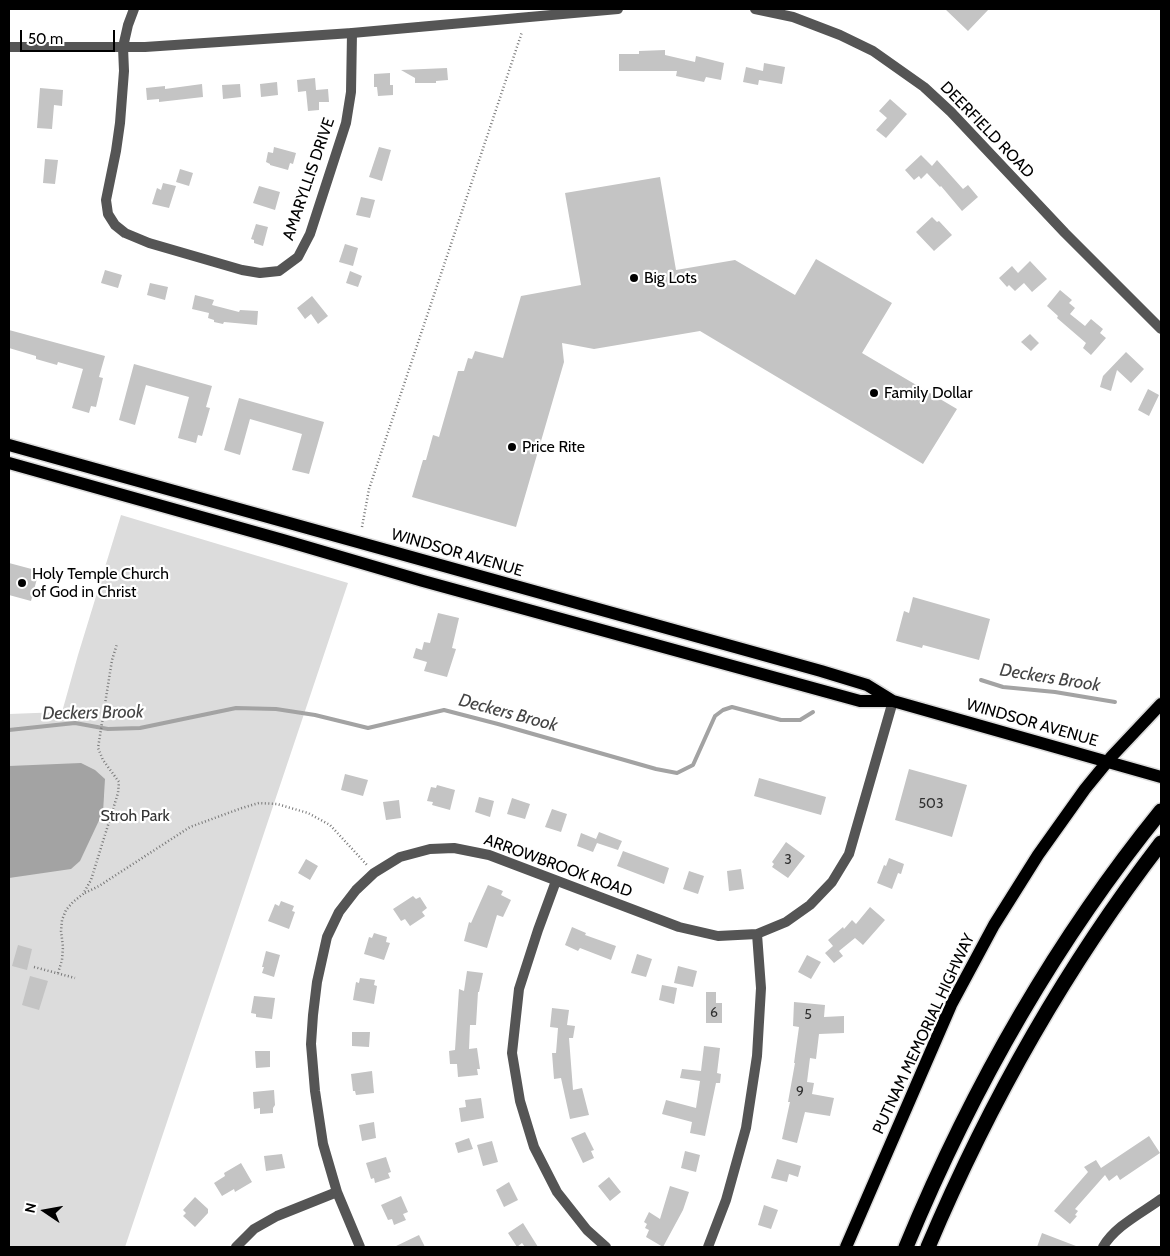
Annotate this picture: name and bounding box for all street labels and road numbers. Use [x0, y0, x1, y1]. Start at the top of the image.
street label: DEERFIELD ROAD [936, 78, 1038, 182]
street label: AMARYLLIS DRIVE [279, 115, 339, 243]
street label: WINDSOR AVENUE [389, 525, 525, 581]
street label: WINDSOR AVENUE [964, 695, 1100, 751]
street label: ARROWBROOK ROAD [481, 830, 635, 902]
street label: PUTNAM MEMORIAL HIGHWAY [869, 931, 979, 1137]

